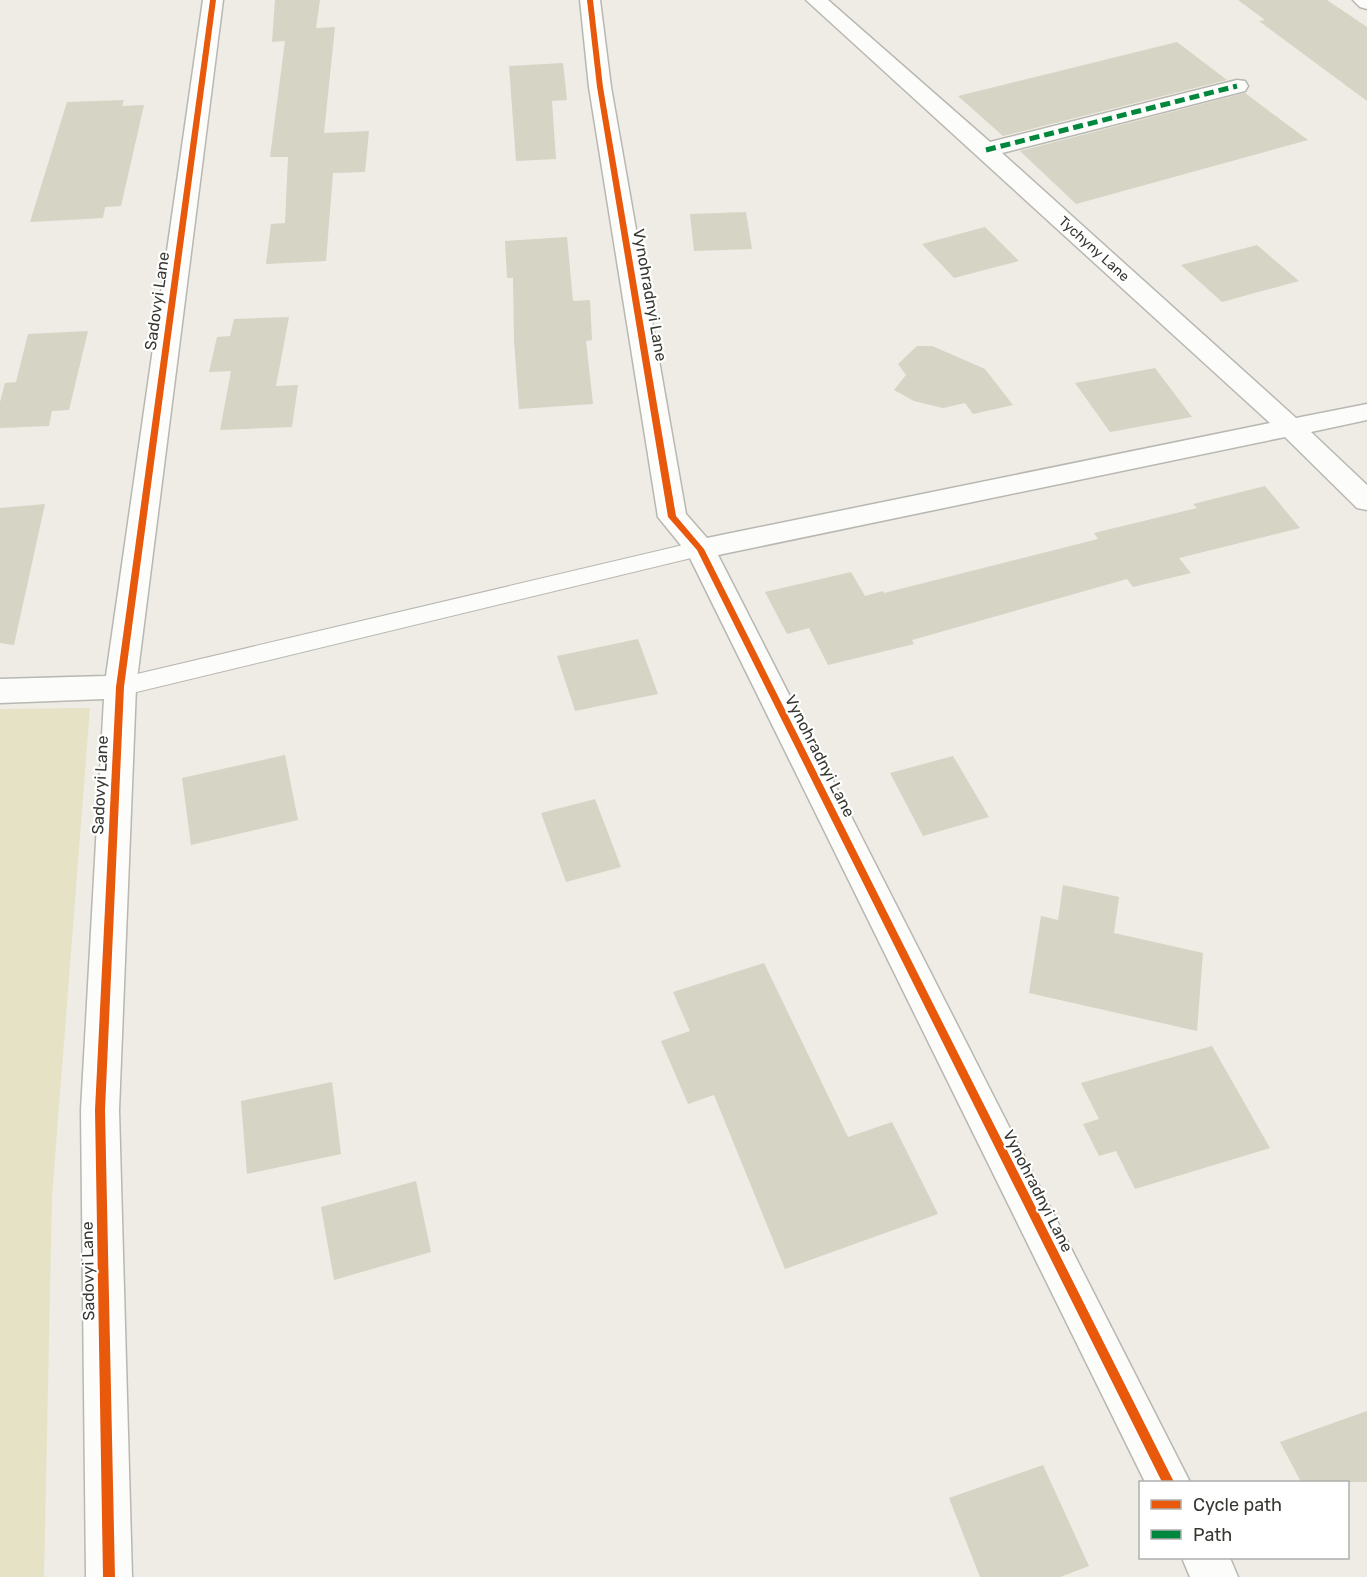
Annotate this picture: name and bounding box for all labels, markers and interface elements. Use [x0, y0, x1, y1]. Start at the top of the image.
street label: Tychyny Lane [1055, 213, 1133, 285]
street label: Vynohradnyi Lane [629, 227, 671, 363]
street label: Sadovyi Lane [141, 251, 173, 351]
street label: Vynohradnyi Lane [781, 692, 859, 820]
street label: Sadovyi Lane [88, 735, 112, 835]
street label: Vynohradnyi Lane [999, 1127, 1077, 1255]
street label: Sadovyi Lane [78, 1221, 98, 1321]
legend [1139, 1481, 1349, 1559]
text: Cycle path [1193, 1494, 1282, 1516]
text: Path [1193, 1524, 1232, 1546]

